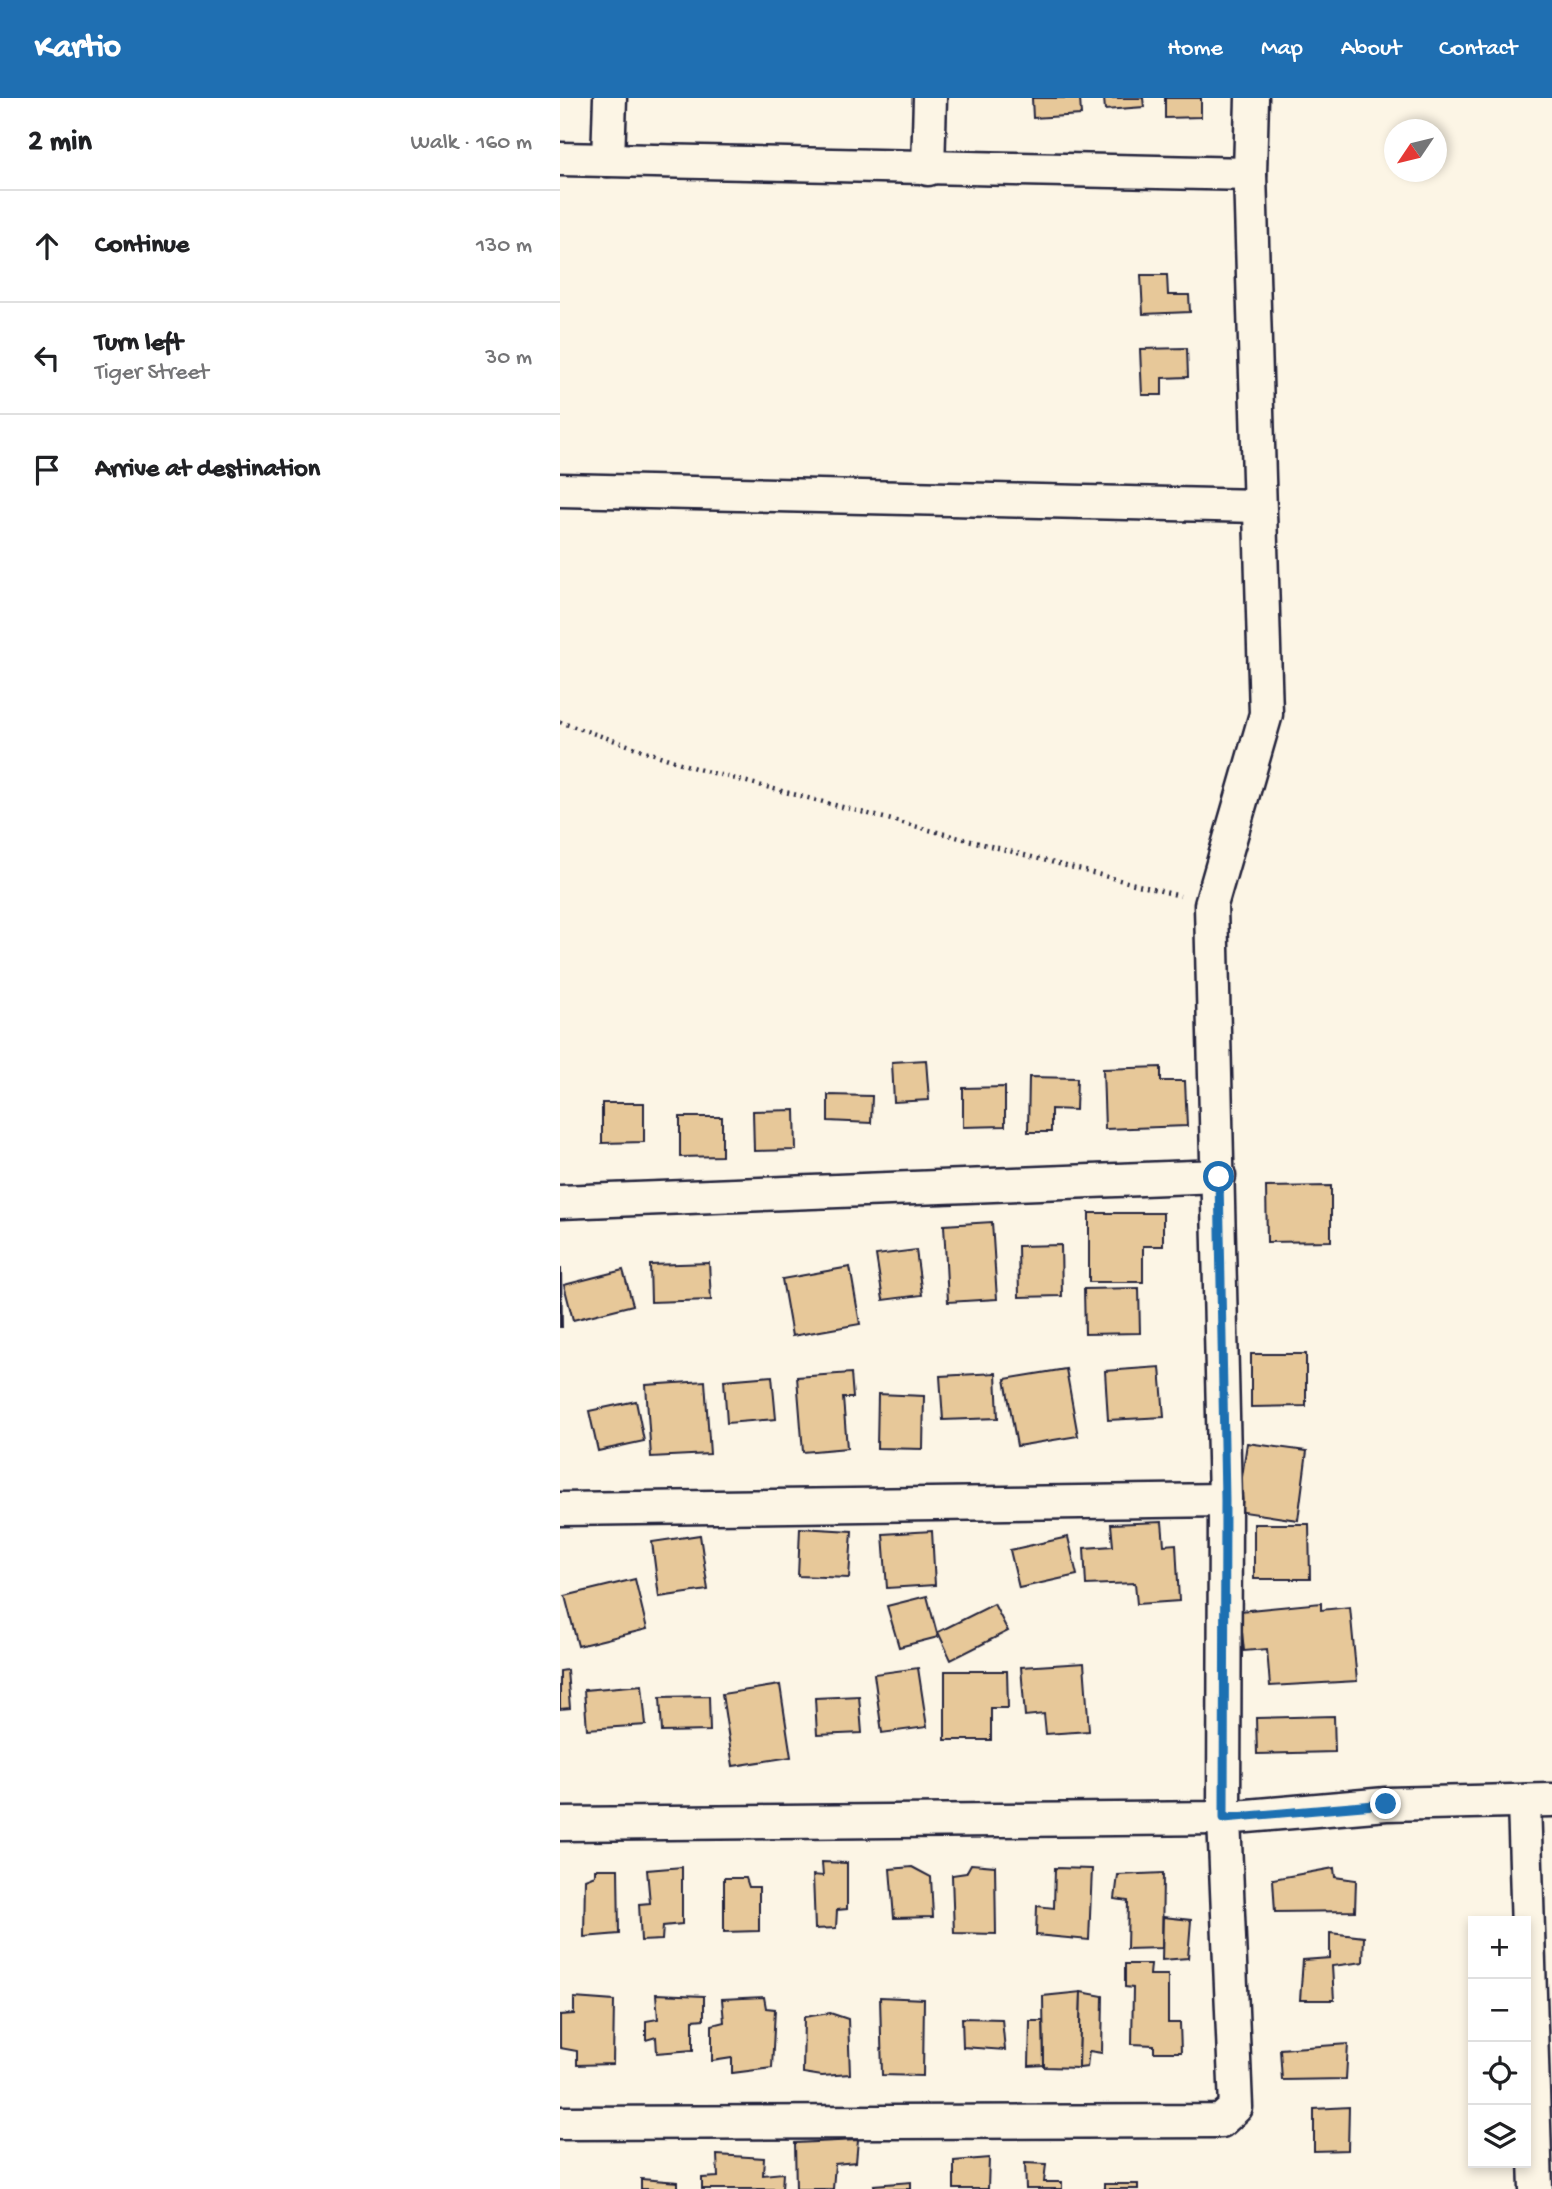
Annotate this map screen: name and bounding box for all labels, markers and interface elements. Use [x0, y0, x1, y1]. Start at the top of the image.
text: Kartio [35, 30, 121, 68]
text: Home [1167, 35, 1223, 64]
text: Map [1261, 35, 1303, 64]
text: About [1341, 35, 1401, 64]
text: Contact [1439, 35, 1517, 64]
north arrow [1384, 119, 1447, 182]
text: 2 min [28, 126, 92, 161]
text: Walk · 160 m [410, 130, 532, 157]
icon: ahead [28, 227, 66, 265]
text: Continue [95, 231, 189, 262]
text: 130 m [476, 233, 532, 260]
text: Turn left [95, 329, 183, 360]
icon: left [28, 339, 66, 377]
text: 30 m [485, 345, 532, 372]
text: Tiger Street [95, 360, 209, 387]
icon: arrive [28, 451, 66, 489]
text: Arrive at destination [95, 455, 320, 486]
route start [1203, 1161, 1234, 1192]
route end [1370, 1788, 1401, 1819]
map controls [1468, 1916, 1531, 2168]
button: + [1468, 1916, 1531, 1979]
button: − [1468, 1979, 1531, 2042]
button: locate [1468, 2042, 1531, 2105]
button: layers [1468, 2105, 1531, 2168]

